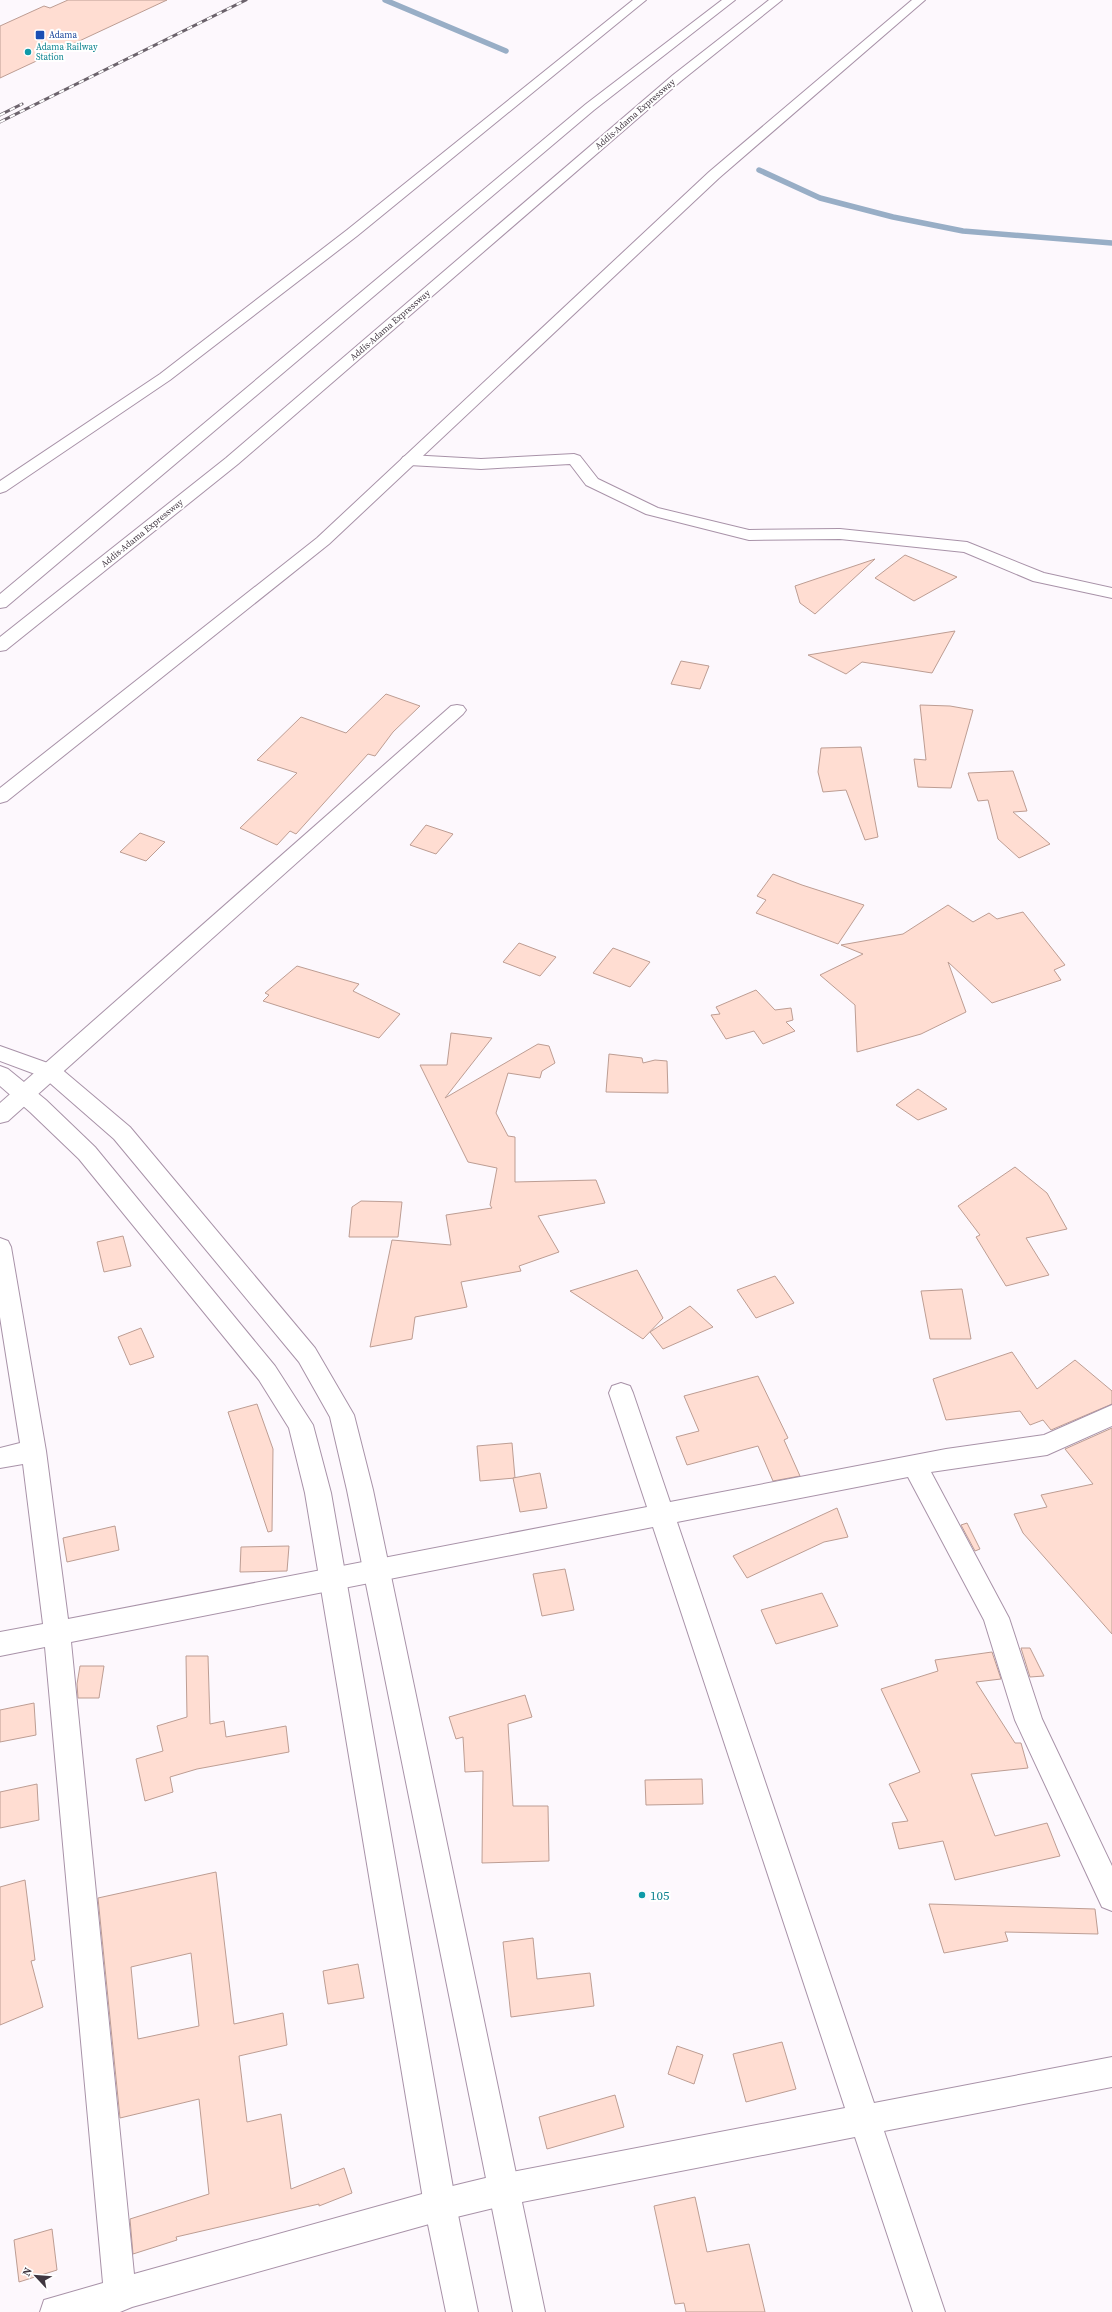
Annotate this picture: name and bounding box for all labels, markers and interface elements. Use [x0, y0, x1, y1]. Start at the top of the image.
marker: Adama [34, 29, 46, 41]
place label: Adama [49, 29, 77, 41]
place label: Adama Railway Station [36, 41, 98, 63]
marker: Adama Railway Station [23, 47, 33, 57]
street label: Addis-Adama Expressway [592, 76, 678, 152]
street label: Addis-Adama Expressway [347, 287, 433, 363]
street label: Addis-Adama Expressway [98, 496, 186, 570]
place label: 105 [650, 1887, 670, 1904]
marker: 105 [637, 1890, 647, 1900]
north arrow [16, 2256, 56, 2296]
text: N [19, 2265, 36, 2279]

